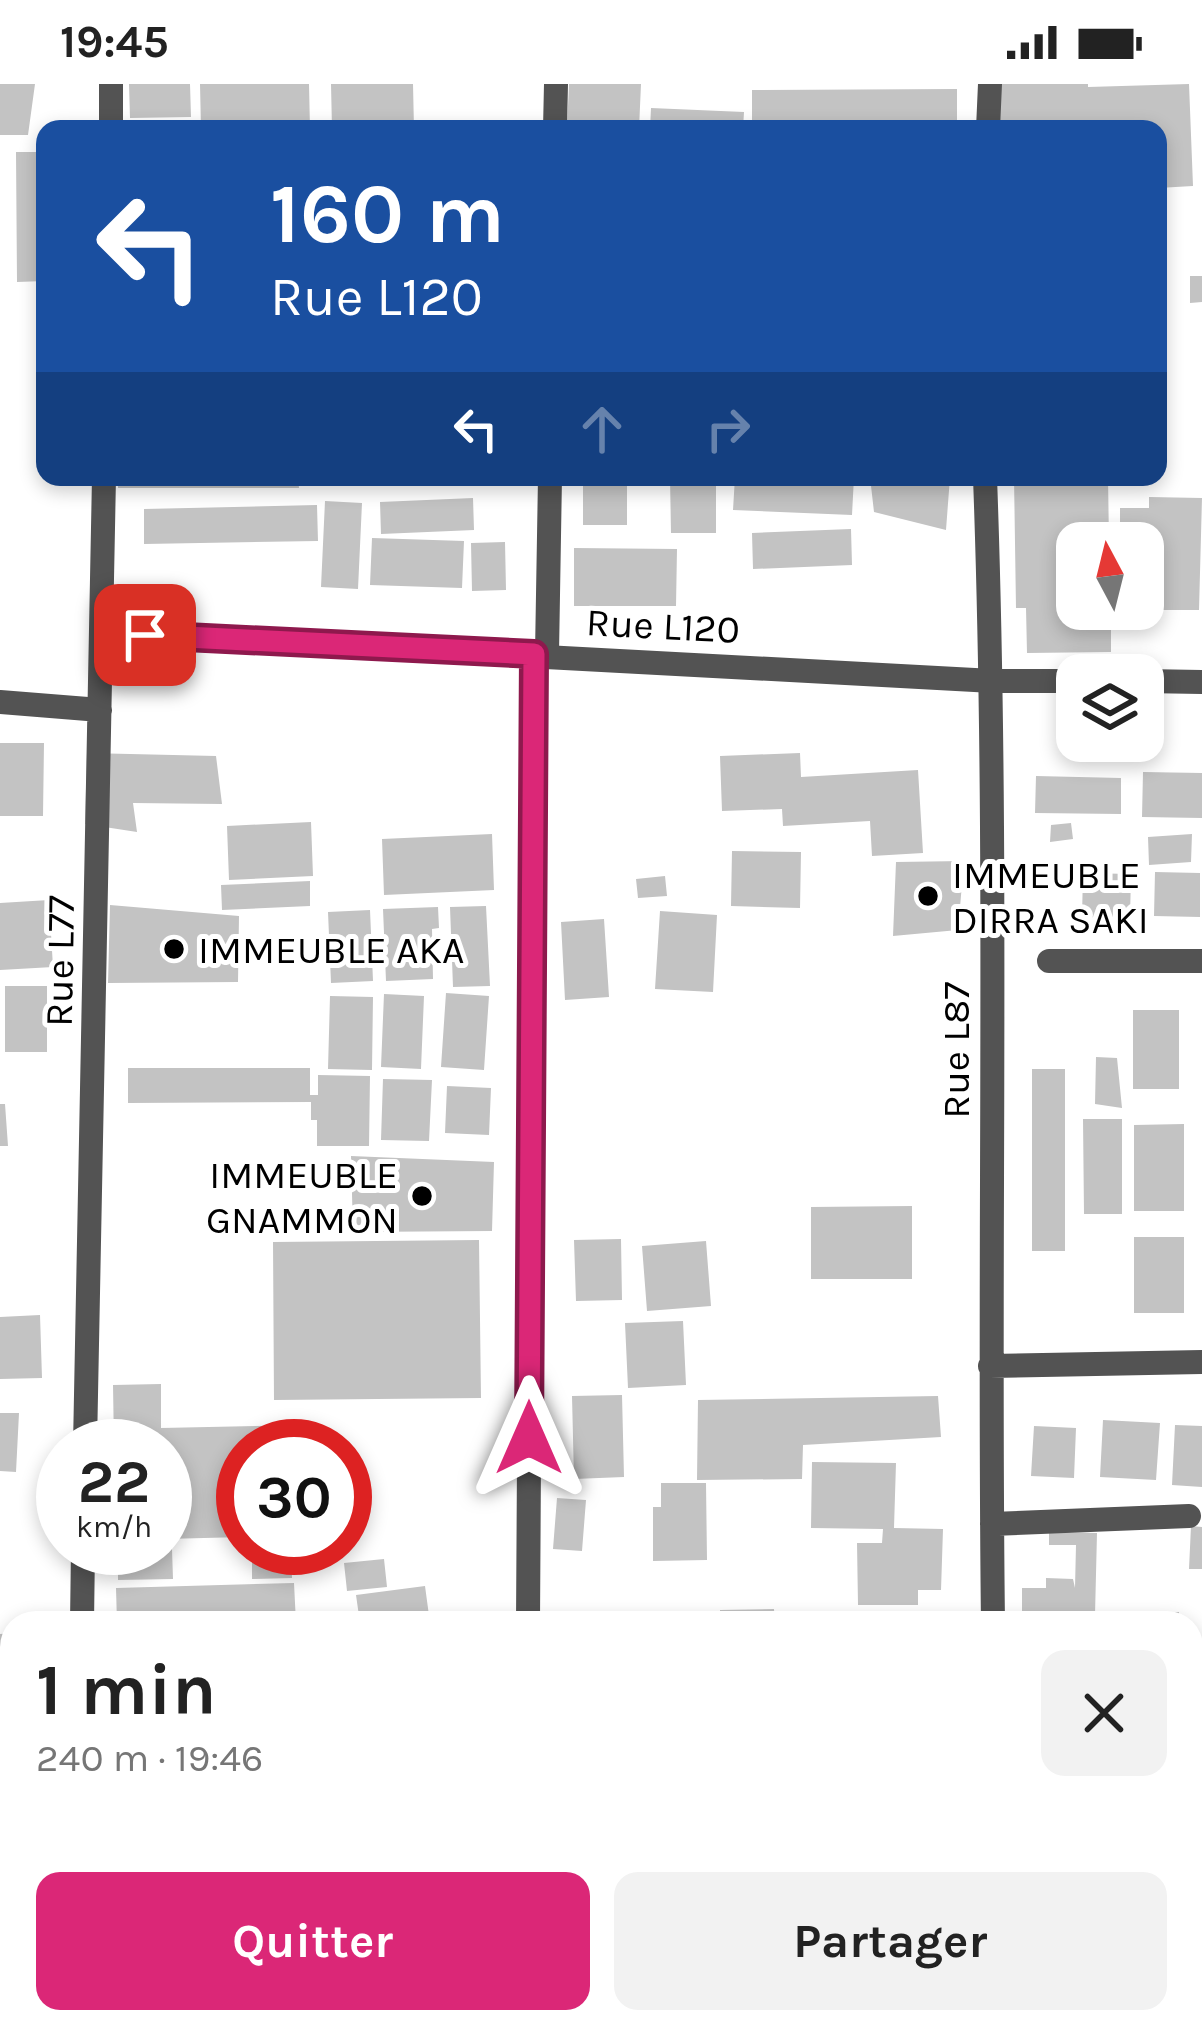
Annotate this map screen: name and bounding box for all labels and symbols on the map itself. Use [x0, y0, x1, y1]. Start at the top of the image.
north arrow [1056, 522, 1164, 630]
pin [94, 584, 196, 686]
street label: Rue L120 [585, 599, 741, 653]
place label: IMMEUBLE DIRRA SAKI [952, 852, 1149, 943]
marker: IMMEUBLE DIRRA SAKI [915, 883, 941, 909]
street label: Rue L77 [36, 895, 84, 1027]
place label: IMMEUBLE AKA [198, 927, 465, 973]
marker: IMMEUBLE AKA [161, 936, 187, 962]
street label: Rue L87 [933, 981, 979, 1119]
place label: IMMEUBLE GNAMMON [206, 1152, 398, 1243]
marker: IMMEUBLE GNAMMON [409, 1183, 435, 1209]
position arrow [466, 1375, 592, 1501]
speed limit sign: 30 [216, 1419, 372, 1575]

